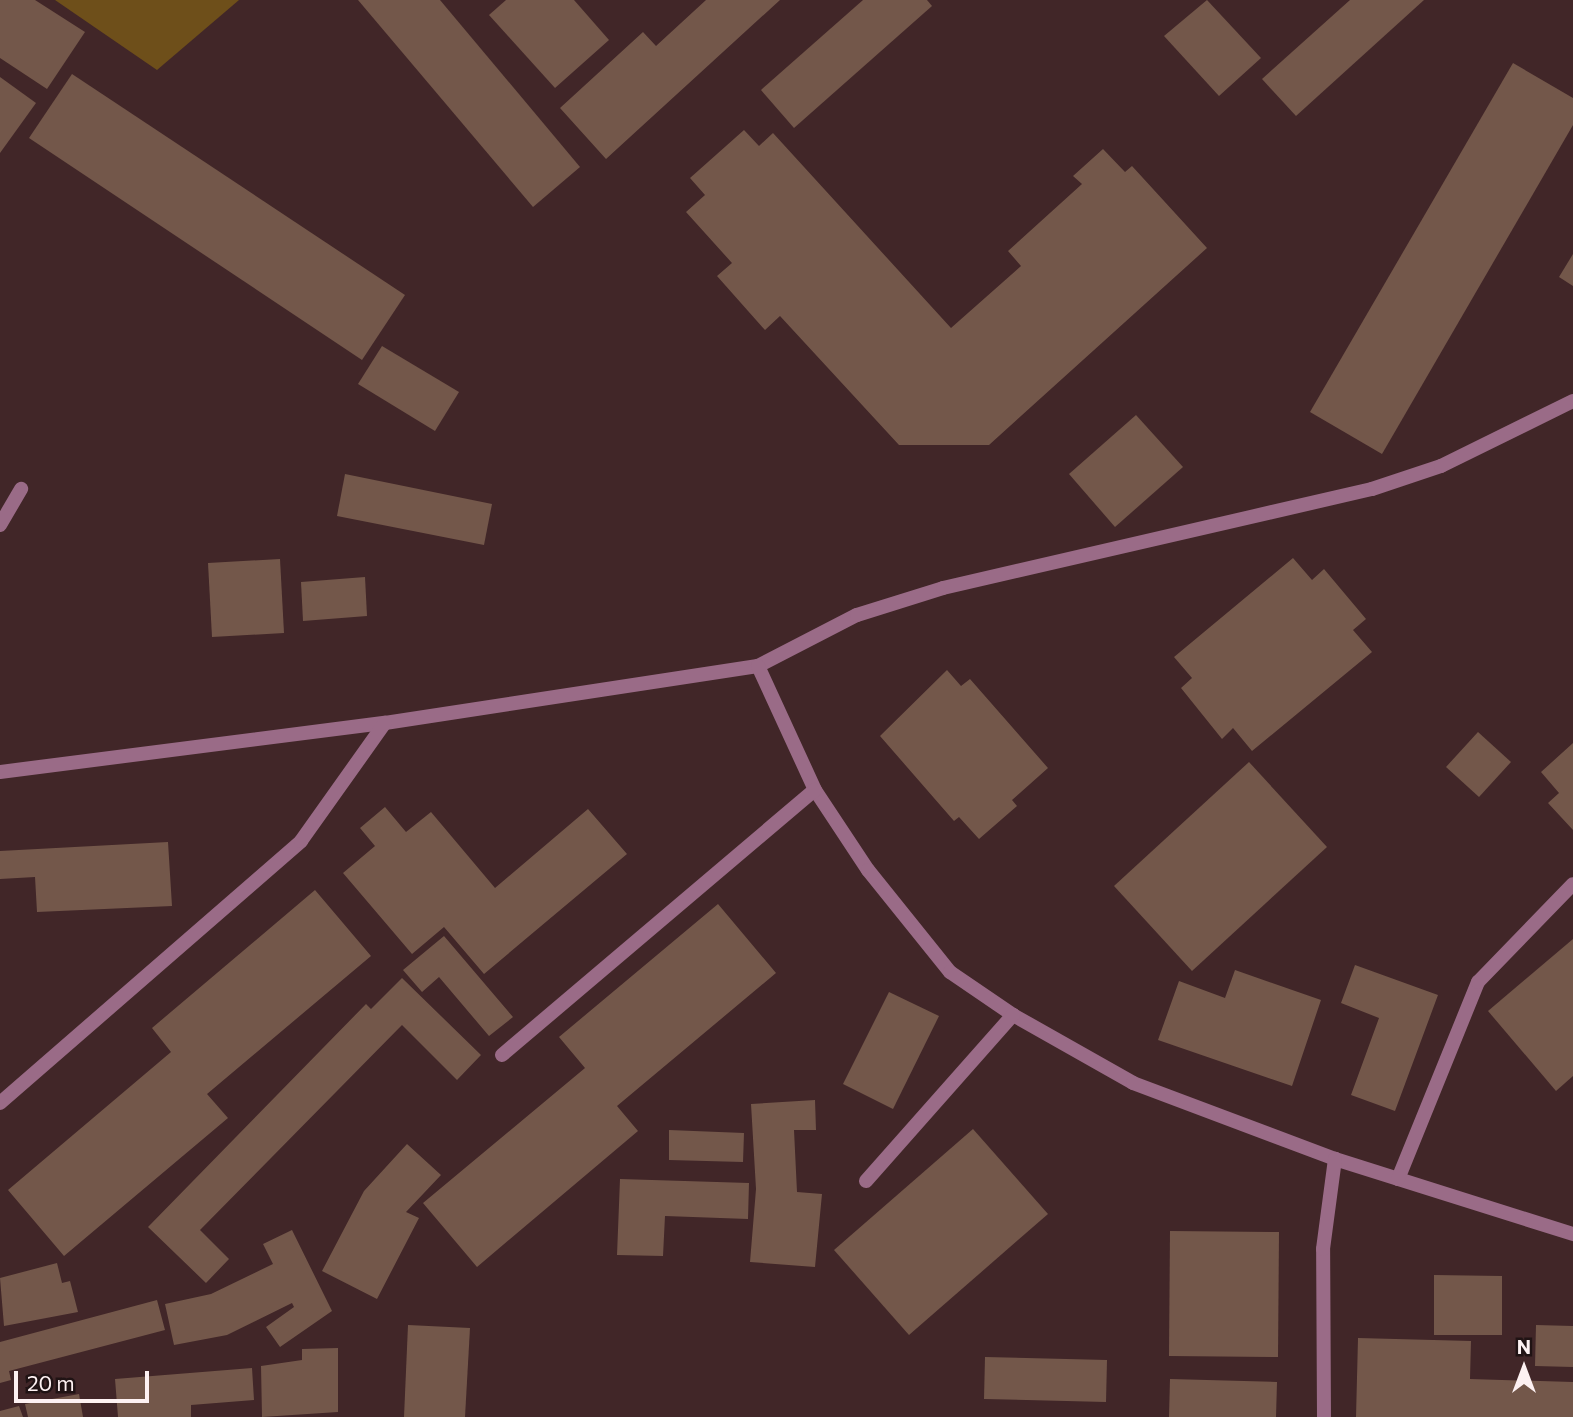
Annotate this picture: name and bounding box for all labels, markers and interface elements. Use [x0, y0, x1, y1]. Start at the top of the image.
north arrow [1489, 1333, 1559, 1403]
text: N [1517, 1335, 1531, 1358]
scale bar [18, 1358, 152, 1402]
text: 20 m [27, 1370, 75, 1395]

